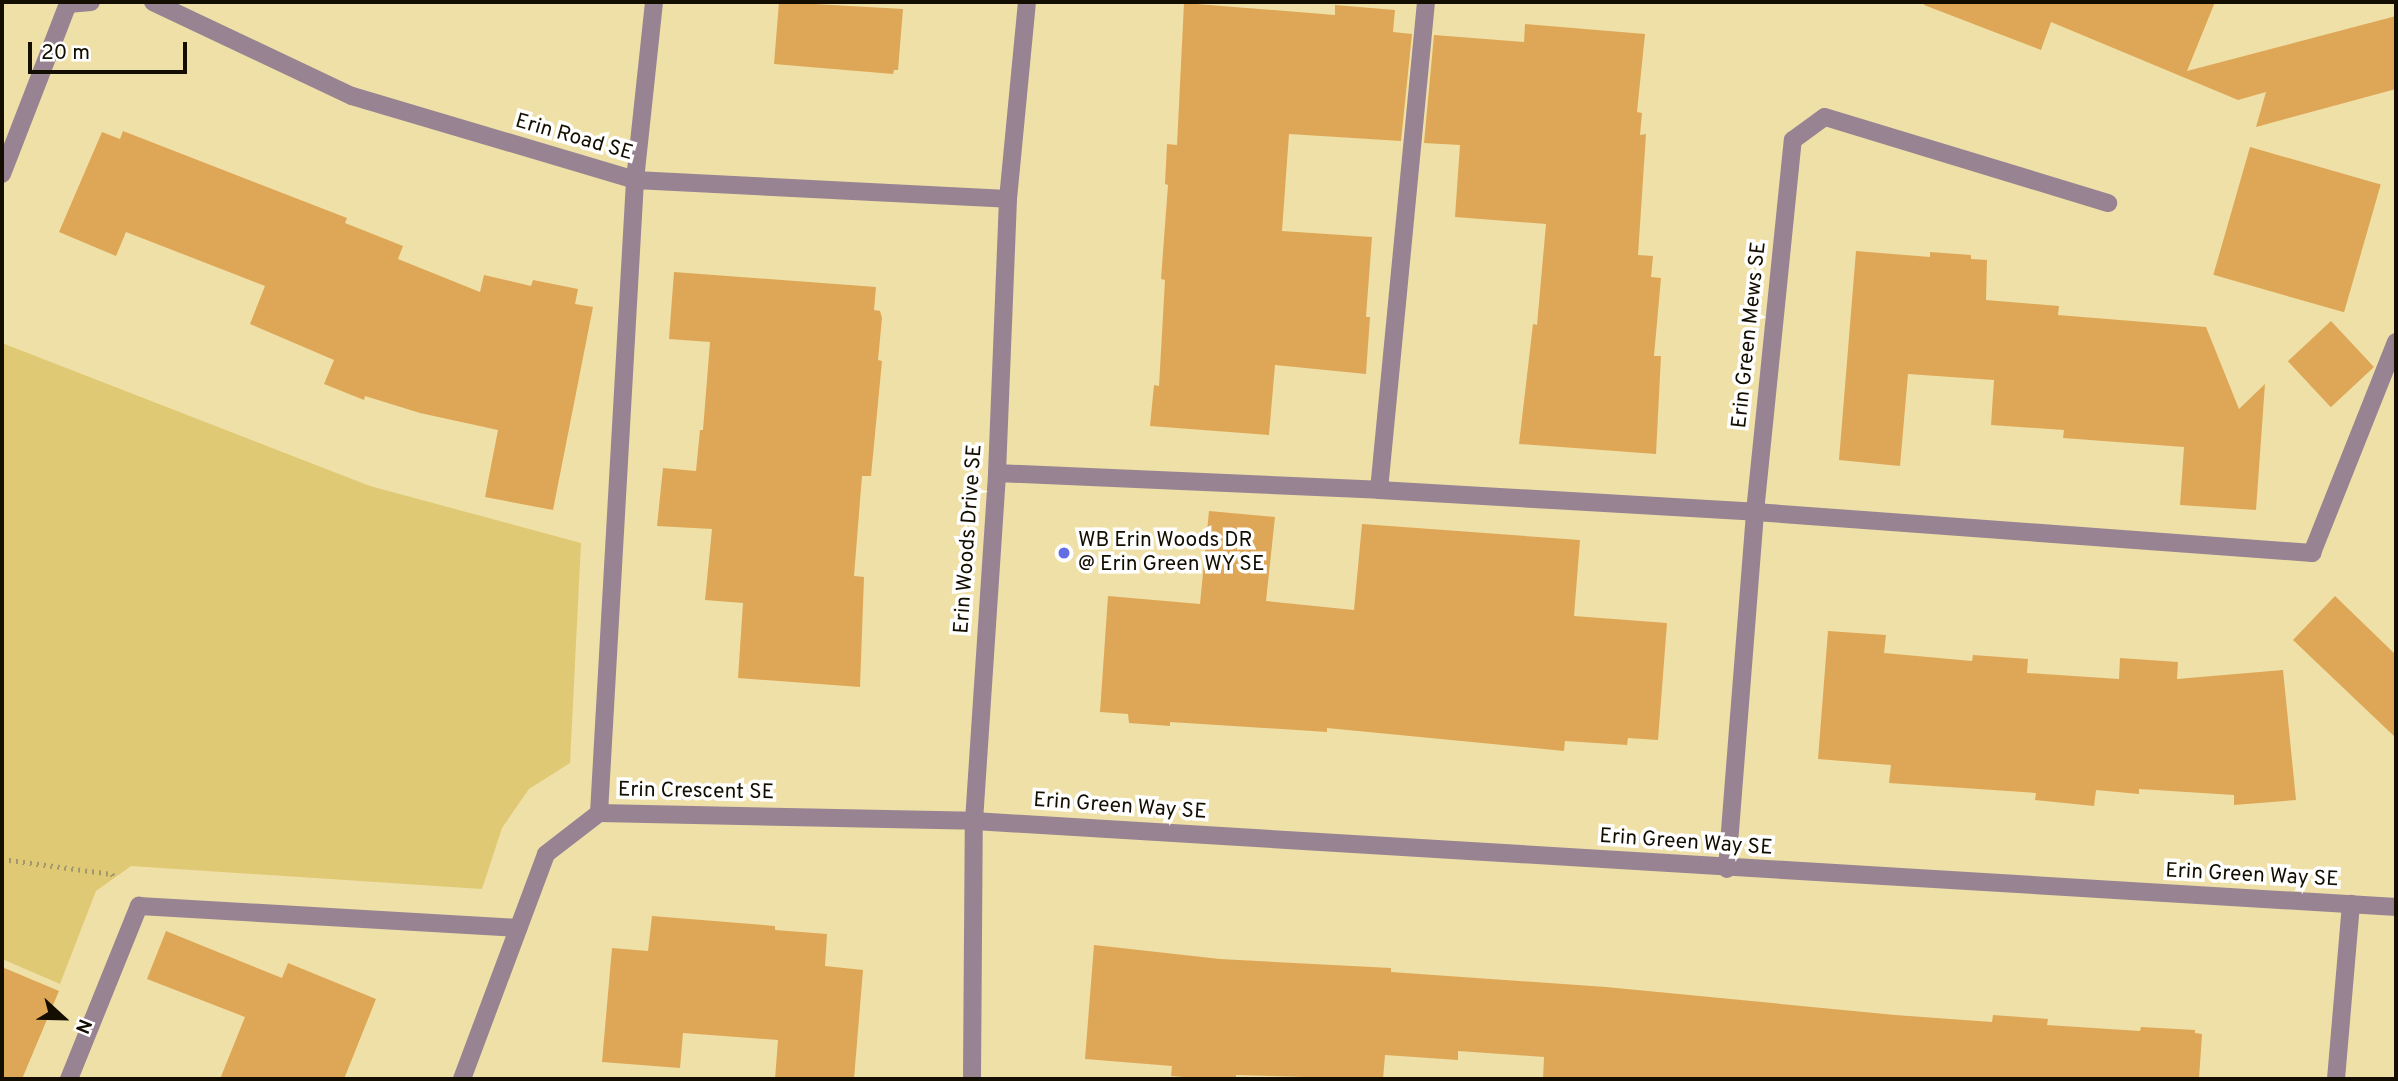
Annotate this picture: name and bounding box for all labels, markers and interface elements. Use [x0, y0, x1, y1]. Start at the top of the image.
scale bar [32, 28, 191, 72]
text: 20 m [41, 40, 90, 67]
street label: Erin Road SE [512, 109, 636, 167]
street label: Erin Green Mews SE [1728, 240, 1772, 430]
street label: Erin Woods Drive SE [950, 443, 988, 635]
place label: WB Erin Woods DR @ Erin Green WY SE [1078, 528, 1266, 578]
marker: WB Erin Woods DR @ Erin Green WY SE [1056, 545, 1072, 561]
street label: Erin Crescent SE [618, 778, 774, 806]
street label: Erin Green Way SE [1032, 788, 1208, 826]
street label: Erin Green Way SE [1598, 824, 1774, 862]
street label: Erin Green Way SE [2164, 859, 2340, 893]
north arrow [28, 983, 98, 1053]
text: N [69, 1015, 96, 1037]

